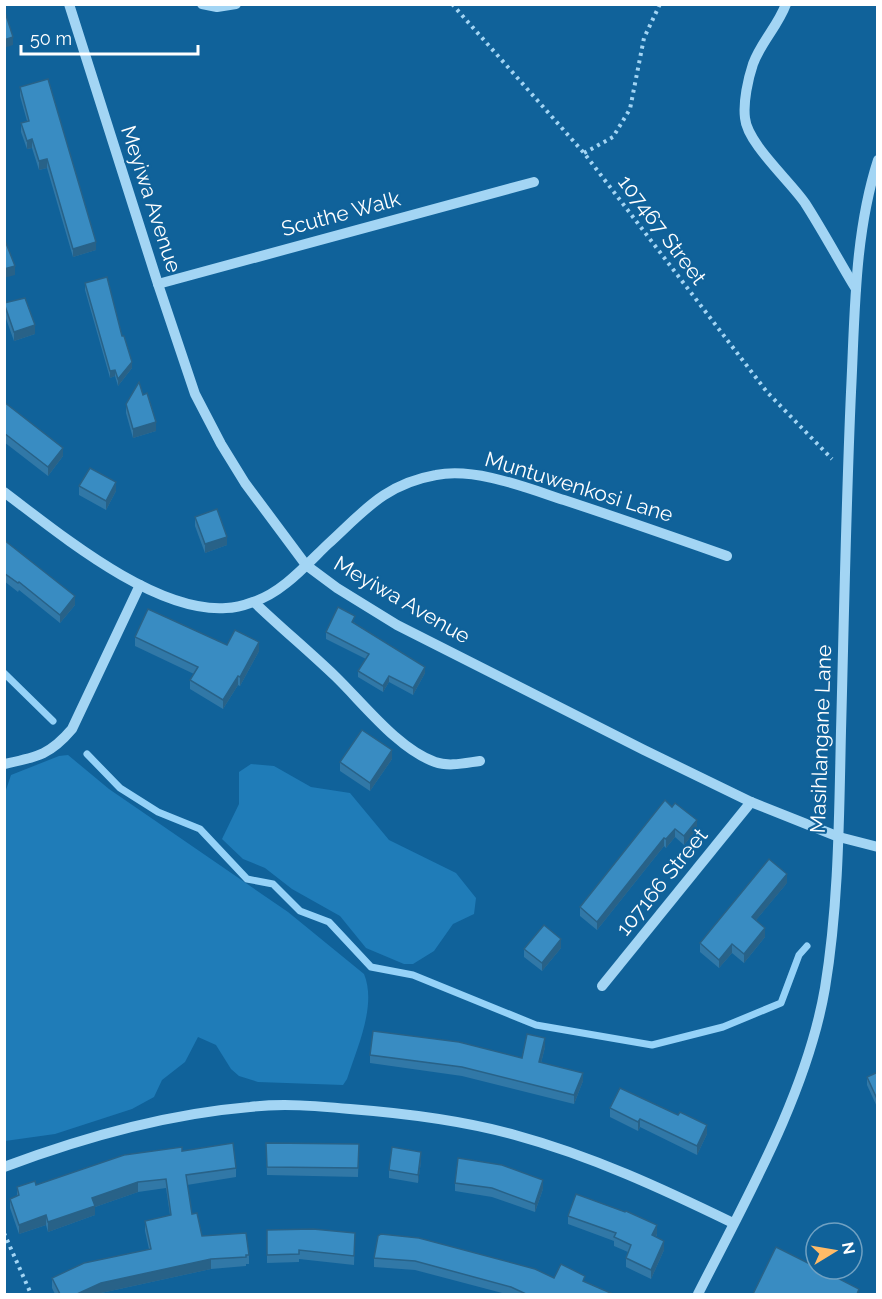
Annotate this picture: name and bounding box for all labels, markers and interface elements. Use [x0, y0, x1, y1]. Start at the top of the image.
scale bar [21, 18, 198, 56]
text: 50 m [30, 28, 72, 49]
street label: Meyiwa Avenue [116, 122, 187, 275]
street label: 107467 Street [613, 170, 712, 289]
street label: Scuthe Walk [279, 186, 403, 241]
street label: Muntuwenkosi Lane [482, 446, 676, 527]
street label: Meyiwa Avenue [330, 551, 475, 649]
street label: Masihlangane Lane [805, 644, 836, 834]
street label: 107166 Street [611, 823, 712, 940]
north arrow [804, 1221, 864, 1281]
text: N [838, 1240, 859, 1256]

